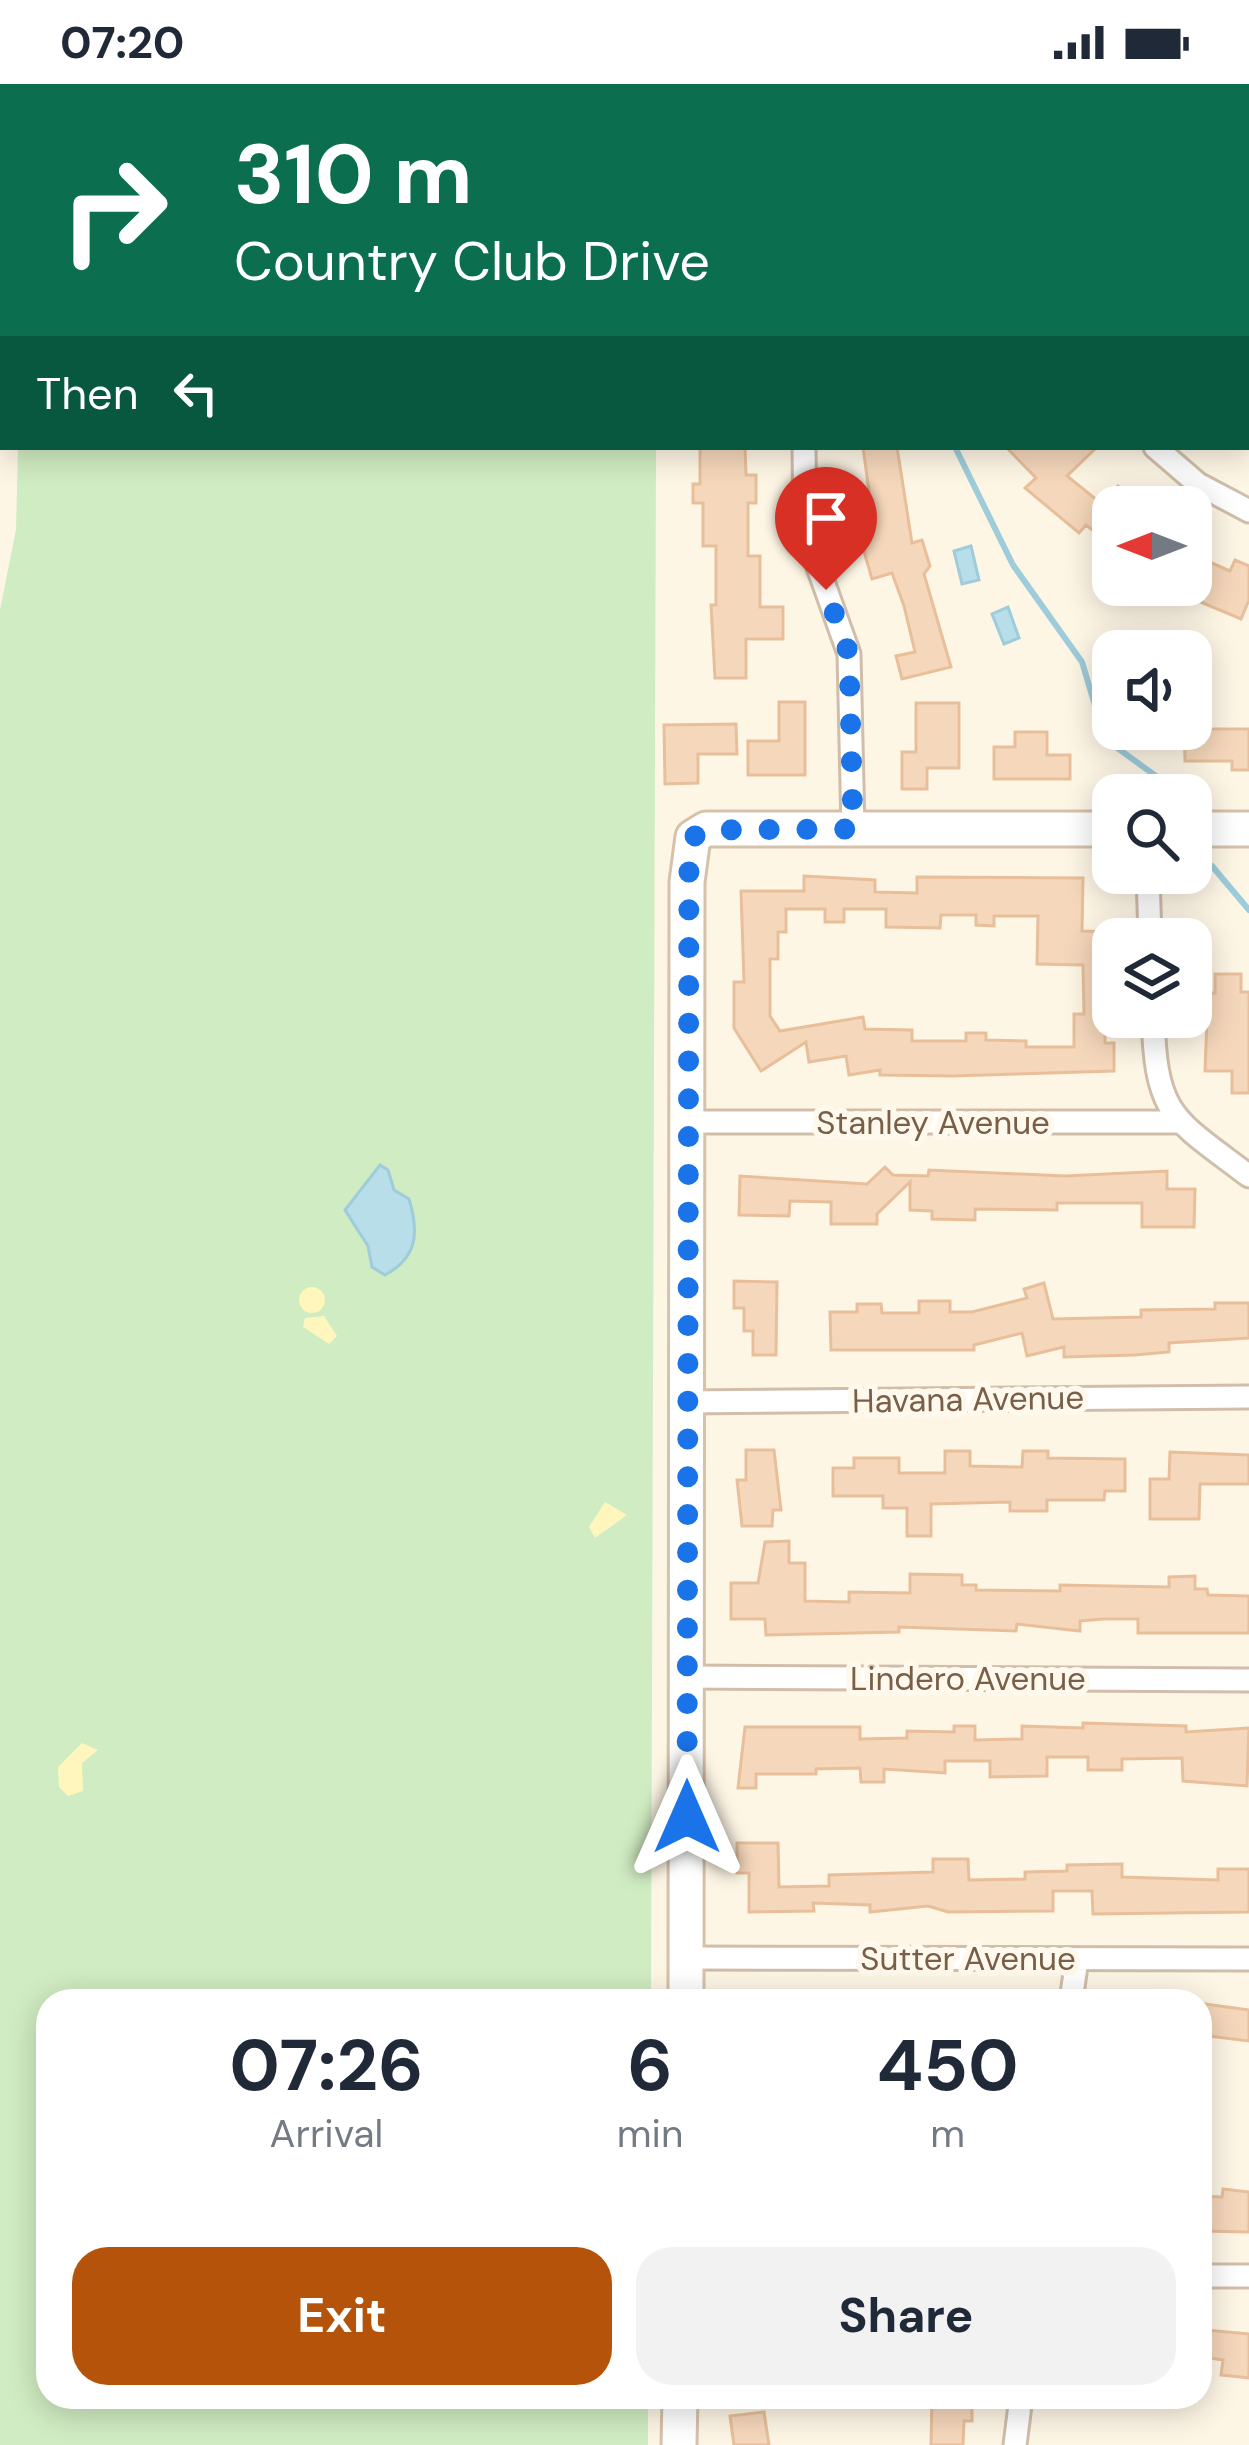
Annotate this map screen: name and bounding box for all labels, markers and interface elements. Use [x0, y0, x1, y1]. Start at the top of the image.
text: 07:20 [60, 13, 184, 72]
text: 310 m [234, 120, 473, 229]
icon: right [36, 132, 192, 288]
text: Country Club Drive [234, 226, 710, 297]
icon: left [163, 360, 229, 426]
text: Then [36, 364, 139, 423]
pin [775, 467, 877, 590]
icon: arrive [793, 485, 859, 551]
north arrow [1092, 486, 1212, 606]
map controls [1092, 486, 1212, 1038]
button: sound [1092, 630, 1212, 750]
button: search [1092, 774, 1212, 894]
button: layers [1092, 918, 1212, 1038]
street label: Stanley Avenue [816, 1101, 1050, 1144]
street label: Havana Avenue [852, 1375, 1084, 1423]
street label: Lindero Avenue [850, 1657, 1086, 1700]
position arrow [624, 1754, 750, 1880]
street label: Sutter Avenue [860, 1937, 1076, 1980]
text: 07:26 [229, 2019, 424, 2112]
text: 6 [627, 2019, 673, 2112]
text: 450 [876, 2019, 1019, 2112]
text: Arrival [270, 2108, 383, 2159]
text: min [617, 2108, 683, 2159]
text: m [930, 2108, 965, 2159]
button: Exit [72, 2247, 612, 2385]
button: Share [636, 2247, 1176, 2385]

